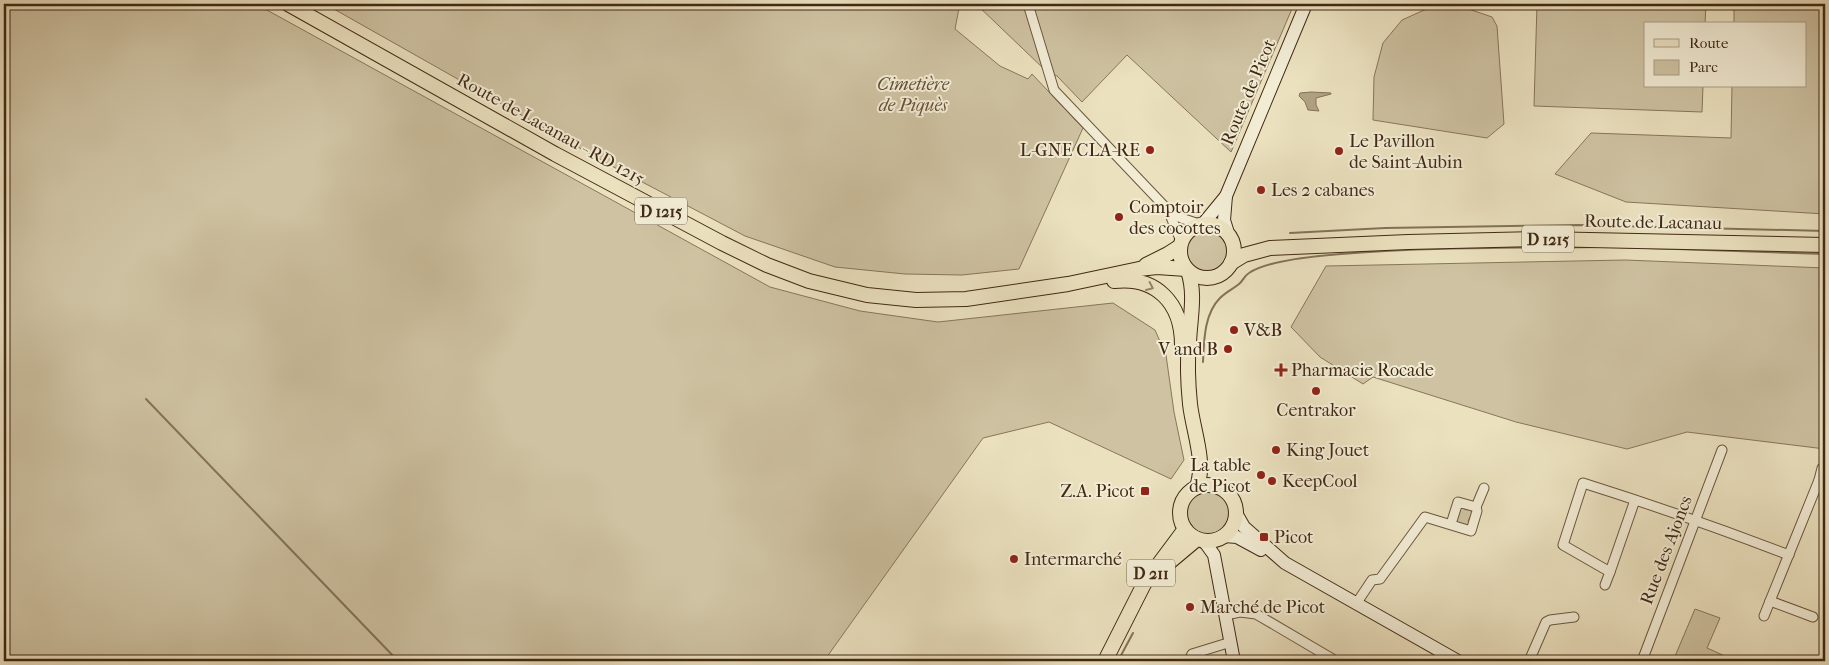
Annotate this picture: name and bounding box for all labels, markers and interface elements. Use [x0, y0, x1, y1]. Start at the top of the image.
legend [1644, 22, 1806, 88]
text: Route [1689, 34, 1729, 52]
street label: Route de Picot [1217, 36, 1280, 148]
text: Parc [1689, 58, 1718, 76]
street label: Route de Lacanau - RD 1215 [453, 69, 648, 190]
park label: Cimetière de Piquès [877, 74, 950, 116]
place label: Le Pavillon de Saint-Aubin [1349, 131, 1463, 173]
place label: L-GNE CLA-RE [1020, 140, 1140, 161]
marker: L-GNE CLA-RE [1144, 144, 1156, 156]
marker: Le Pavillon de Saint-Aubin [1333, 145, 1345, 157]
place label: Les 2 cabanes [1271, 180, 1375, 201]
marker: Les 2 cabanes [1255, 184, 1267, 196]
place label: Comptoir des cocottes [1129, 197, 1221, 239]
road number: D 1215 [635, 198, 687, 225]
marker: Comptoir des cocottes [1113, 211, 1125, 223]
street label: Route de Lacanau [1584, 211, 1722, 234]
road number: D 1215 [1522, 225, 1574, 252]
one-way arrow [1145, 280, 1154, 290]
place label: V&B [1243, 320, 1282, 341]
marker: V&B [1228, 324, 1240, 336]
place label: V and B [1157, 339, 1218, 360]
marker: V and B [1222, 343, 1234, 355]
place label: Pharmacie Rocade [1291, 360, 1434, 381]
marker: Pharmacie Rocade [1275, 364, 1287, 376]
marker: Centrakor [1310, 385, 1322, 397]
place label: Centrakor [1276, 400, 1356, 421]
place label: King Jouet [1286, 440, 1370, 461]
marker: King Jouet [1270, 444, 1282, 456]
place label: La table de Picot [1189, 455, 1252, 497]
marker: La table de Picot [1255, 469, 1267, 481]
place label: KeepCool [1282, 471, 1358, 492]
marker: KeepCool [1266, 475, 1278, 487]
place label: Z.A. Picot [1060, 481, 1136, 502]
marker: Z.A. Picot [1139, 485, 1151, 497]
street label: Rue des Ajoncs [1636, 492, 1697, 608]
place label: Picot [1274, 527, 1314, 548]
marker: Picot [1258, 531, 1270, 543]
place label: Intermarché [1024, 549, 1122, 570]
marker: Intermarché [1008, 553, 1020, 565]
road number: D 211 [1127, 560, 1175, 586]
place label: Marché de Picot [1200, 597, 1326, 618]
marker: Marché de Picot [1184, 601, 1196, 613]

